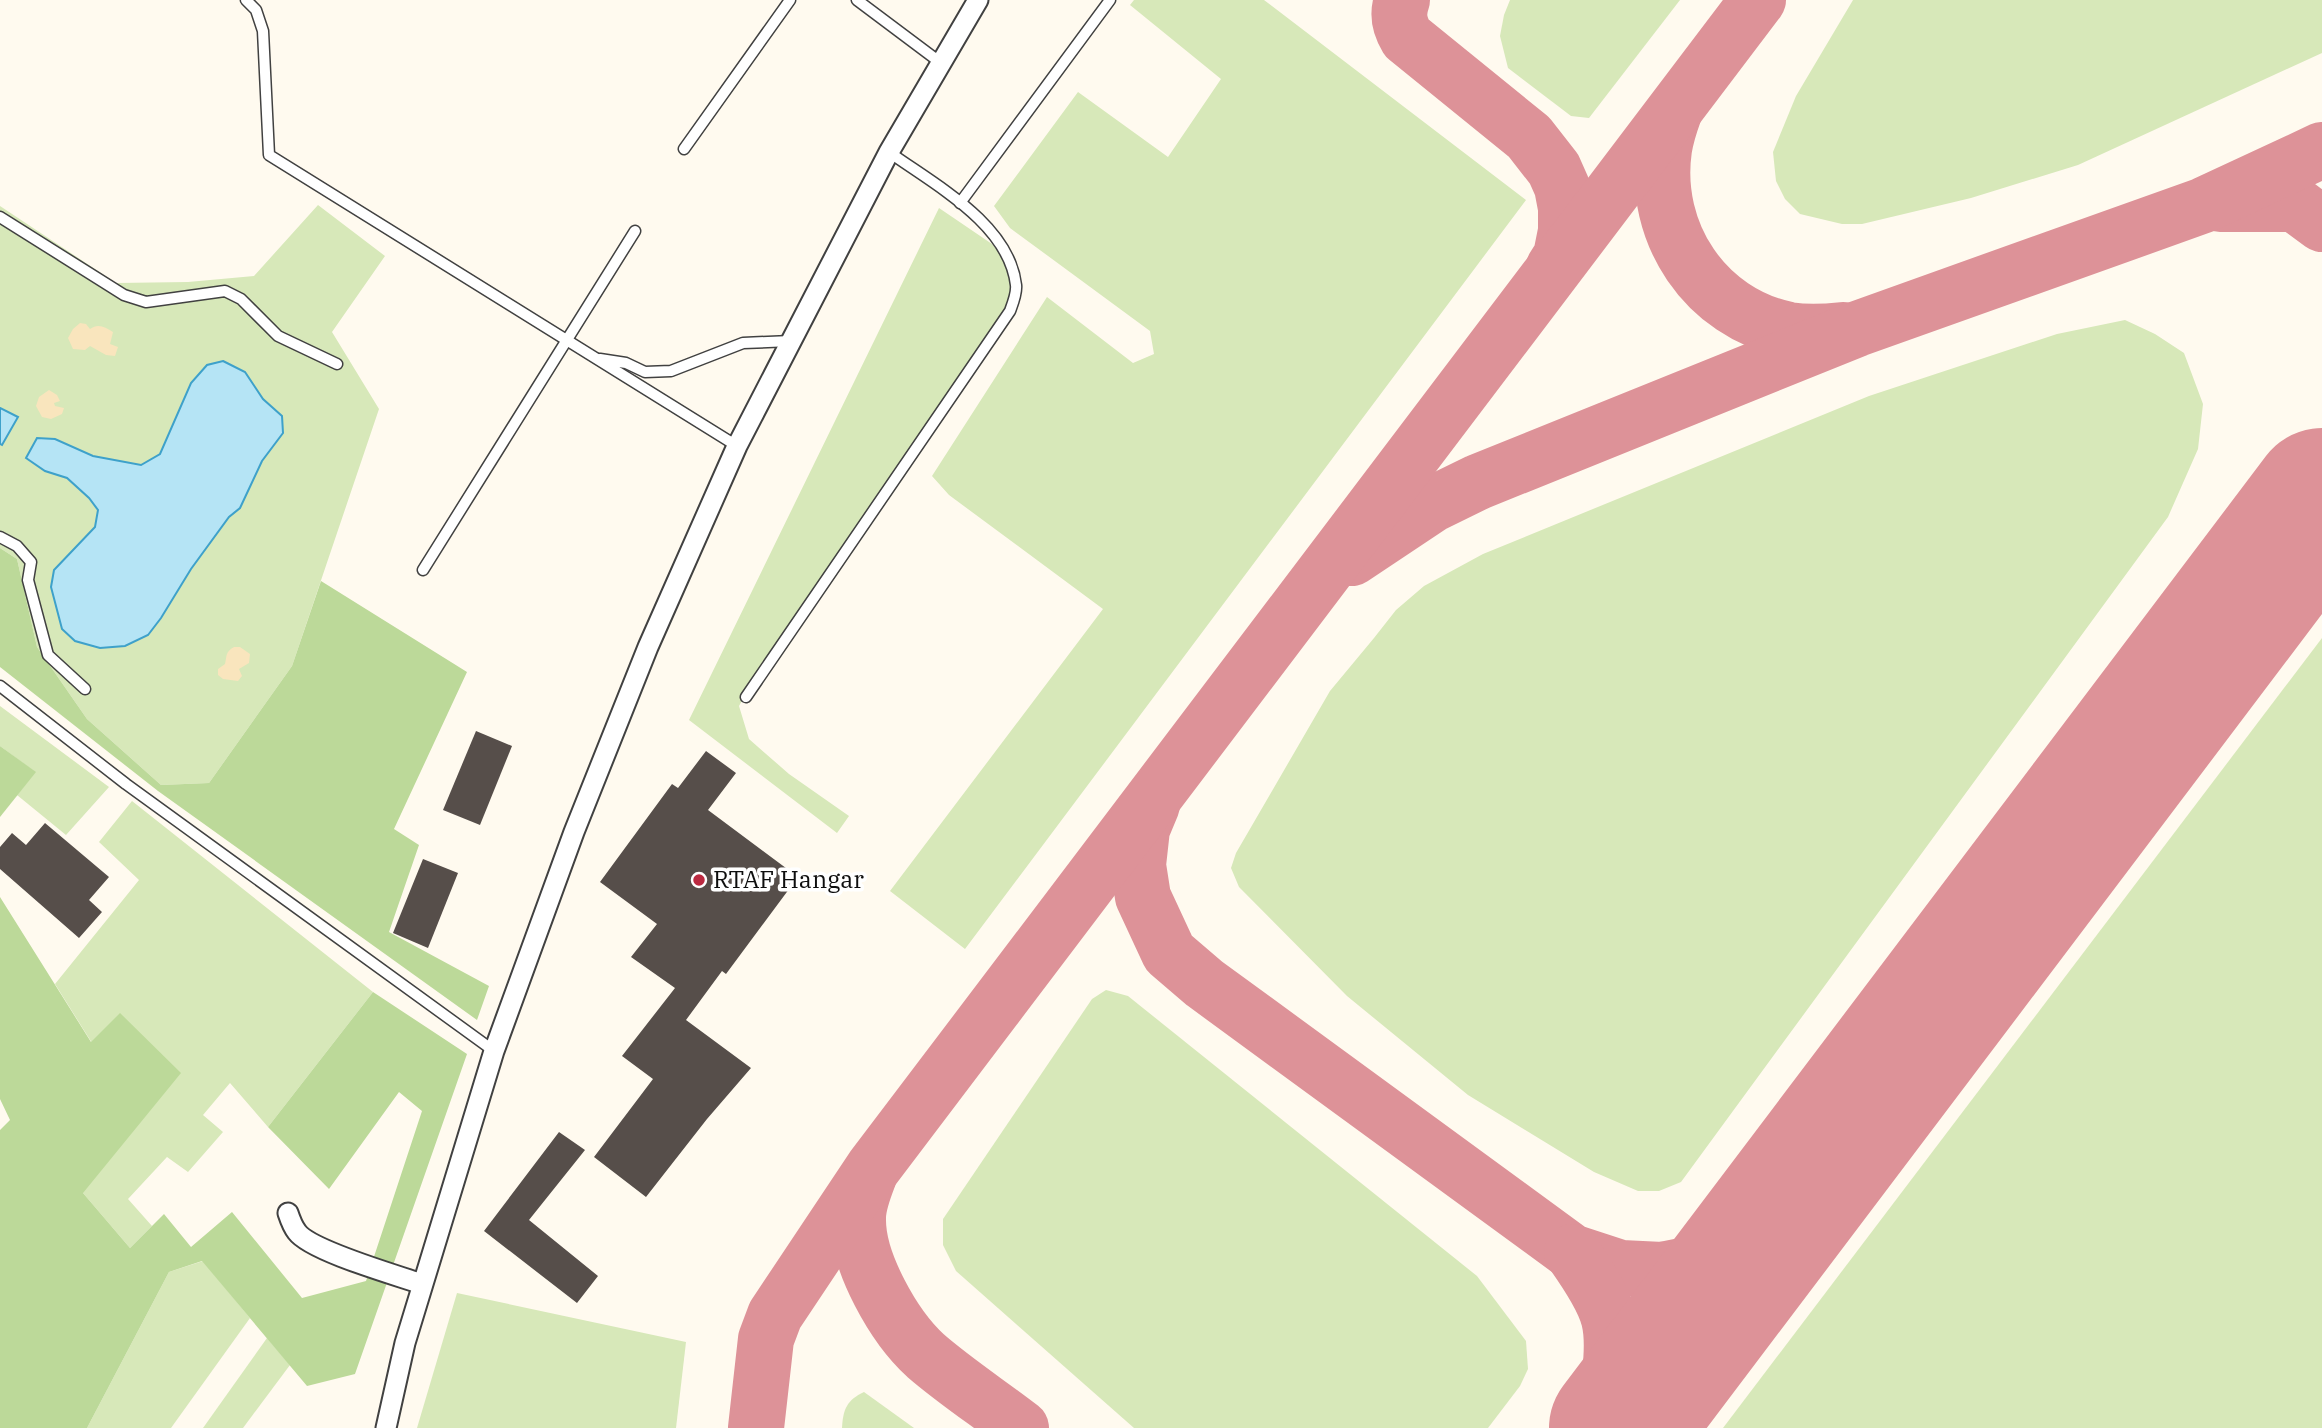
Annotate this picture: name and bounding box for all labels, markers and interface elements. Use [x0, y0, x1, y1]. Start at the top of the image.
place label: RTAF Hangar [713, 863, 864, 895]
marker: RTAF Hangar [691, 872, 707, 888]

